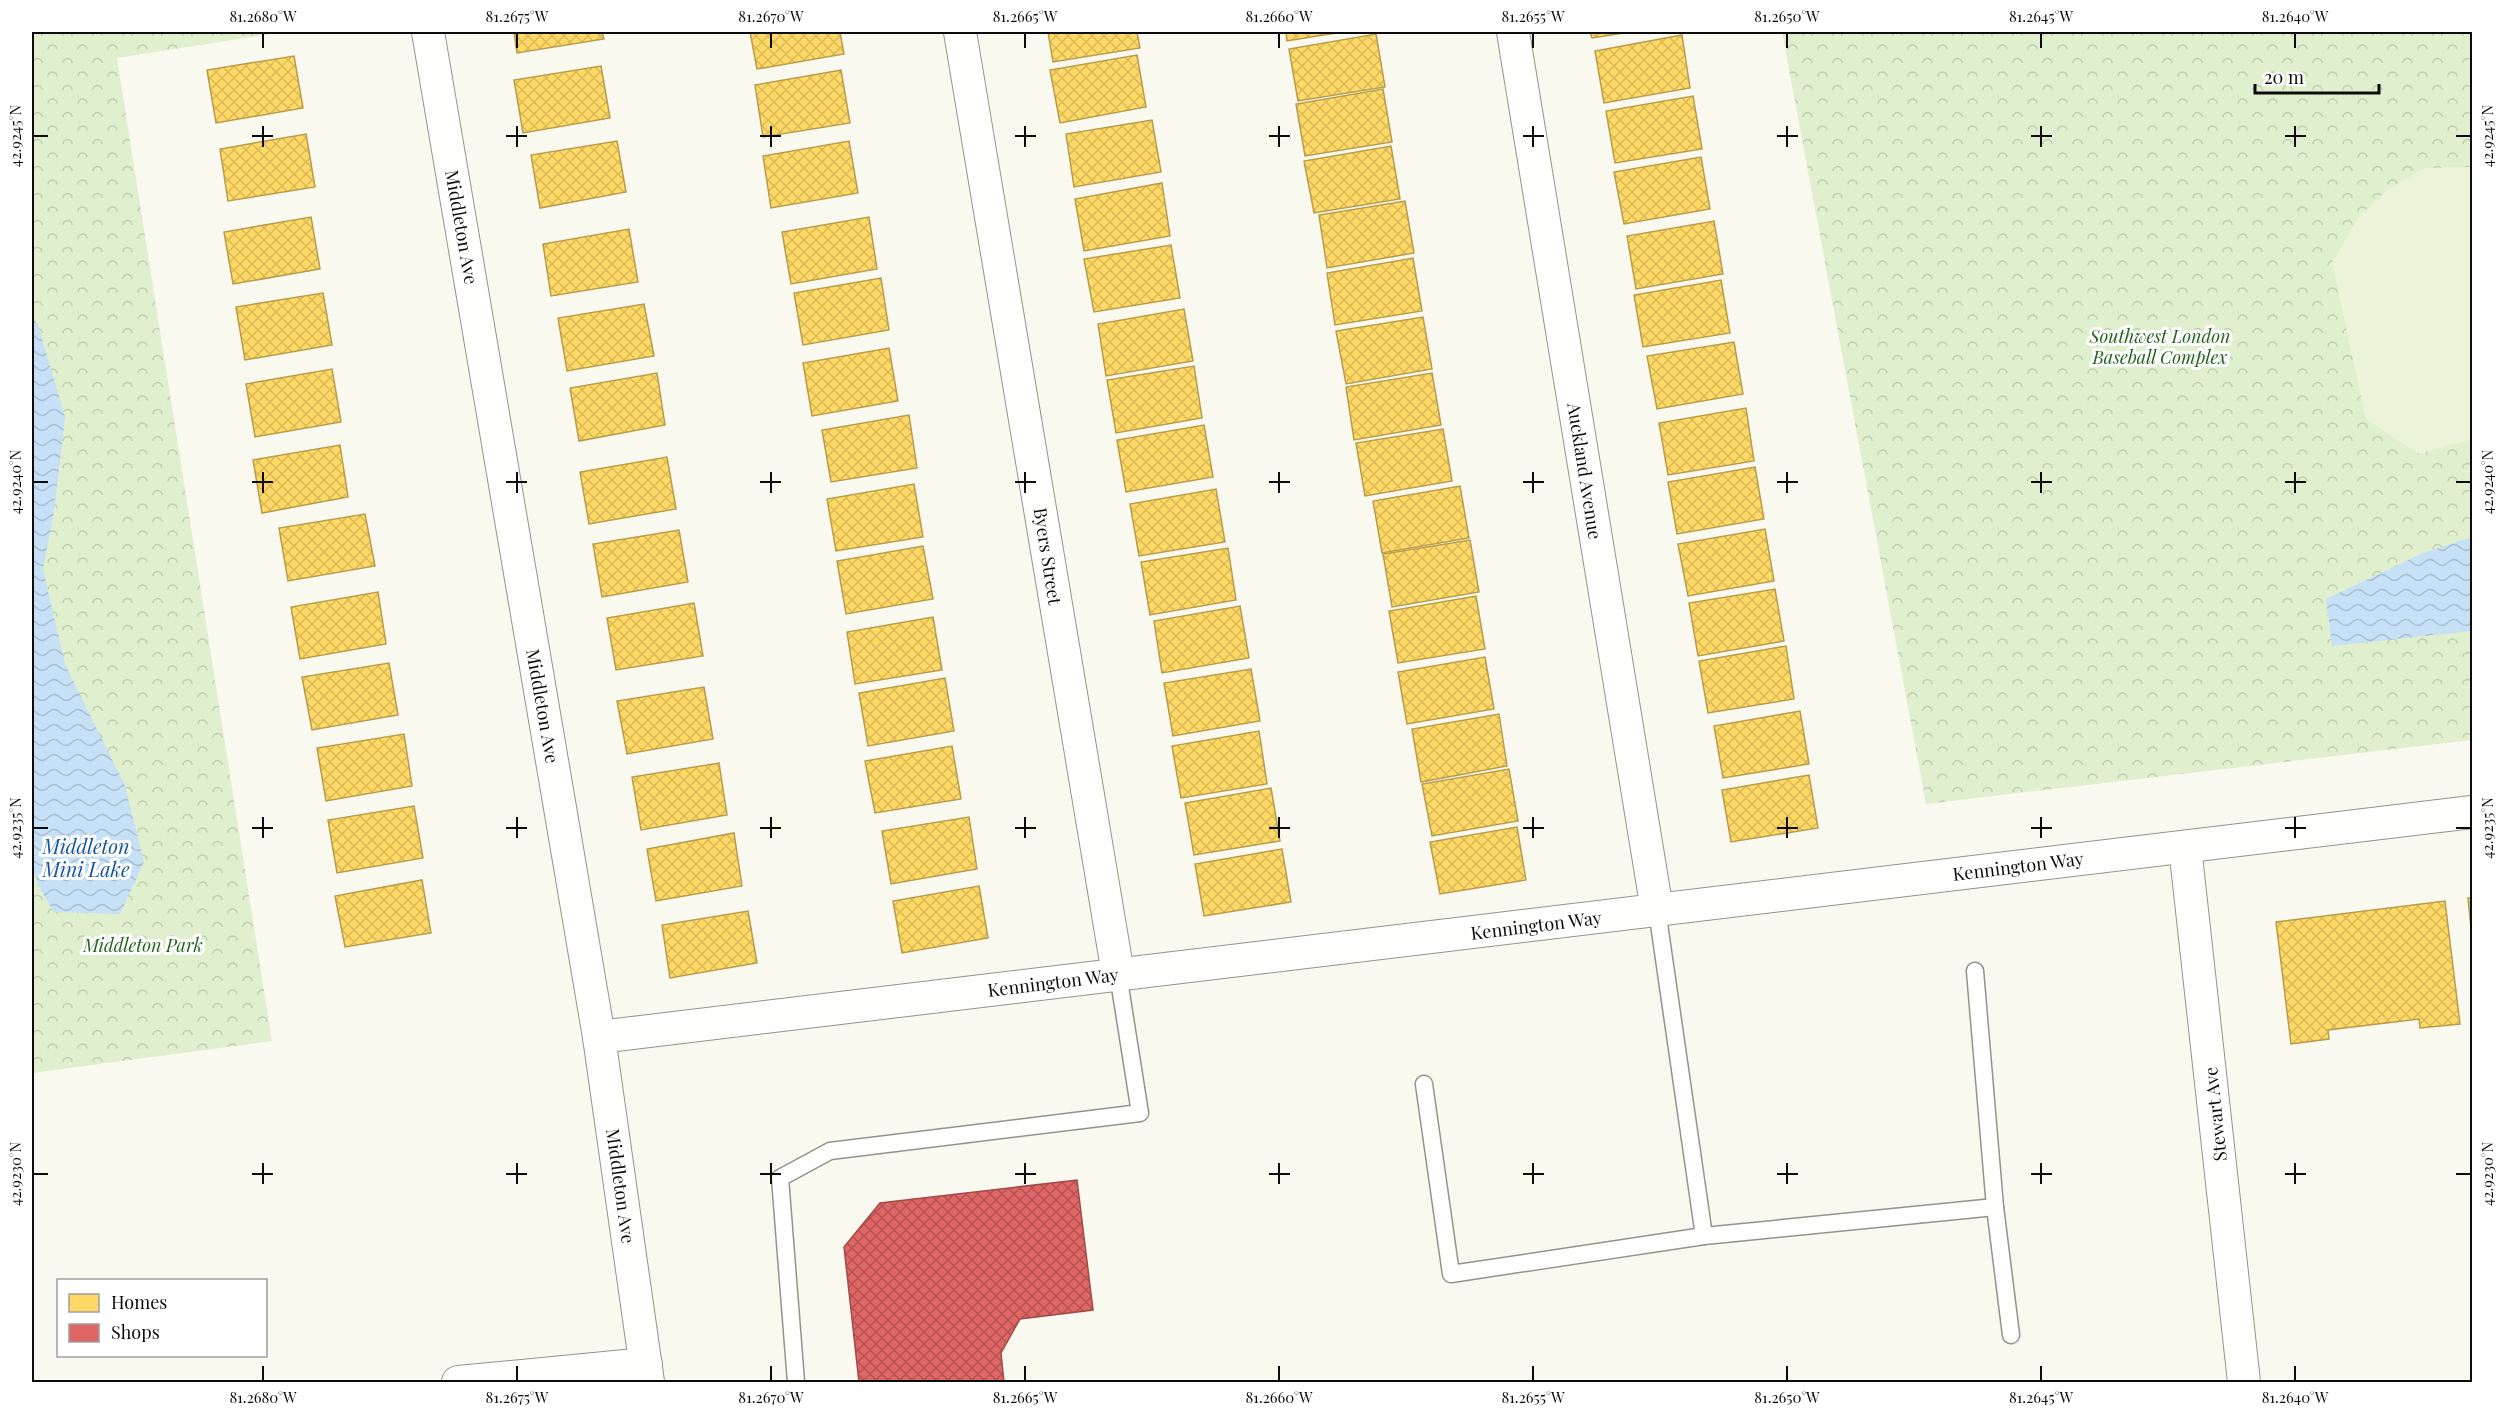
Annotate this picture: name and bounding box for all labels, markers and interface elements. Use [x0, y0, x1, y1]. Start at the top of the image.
text: 81.2680°W [230, 6, 297, 26]
text: 81.2675°W [486, 6, 549, 26]
text: 81.2670°W [738, 6, 804, 26]
text: 81.2665°W [993, 6, 1058, 26]
text: 81.2660°W [1246, 6, 1313, 26]
text: 81.2655°W [1502, 6, 1565, 26]
text: 81.2650°W [1754, 6, 1820, 26]
text: 81.2645°W [2009, 6, 2073, 26]
text: 81.2640°W [2262, 6, 2329, 26]
scale bar [2255, 57, 2380, 95]
text: 20 m [2264, 65, 2304, 89]
text: 42.9245°N [5, 104, 25, 167]
text: 42.9245°N [2477, 104, 2497, 167]
street label: Middleton Ave [440, 168, 484, 286]
park label: Southwest London Baseball Complex [2089, 324, 2230, 369]
street label: Auckland Avenue [1562, 400, 1608, 541]
text: 42.9240°N [5, 449, 25, 514]
text: 42.9240°N [2477, 449, 2497, 514]
street label: Byers Street [1028, 506, 1068, 607]
street label: Middleton Ave [521, 647, 565, 765]
text: 42.9235°N [5, 797, 25, 859]
text: 42.9235°N [2477, 797, 2497, 859]
water label: Middleton Mini Lake [41, 832, 130, 882]
street label: Kennington Way [1951, 846, 2085, 886]
street label: Kennington Way [1469, 905, 1603, 945]
park label: Middleton Park [82, 933, 203, 957]
street label: Kennington Way [986, 962, 1120, 1002]
street label: Stewart Ave [2198, 1066, 2232, 1162]
street label: Middleton Ave [601, 1127, 641, 1245]
text: 42.9230°N [5, 1142, 25, 1206]
text: 42.9230°N [2477, 1142, 2497, 1206]
legend [57, 1279, 267, 1357]
text: Homes [111, 1290, 167, 1314]
text: Shops [111, 1320, 160, 1344]
text: 81.2680°W [230, 1387, 297, 1407]
text: 81.2675°W [486, 1387, 549, 1407]
text: 81.2670°W [738, 1387, 804, 1407]
text: 81.2665°W [993, 1387, 1058, 1407]
text: 81.2660°W [1246, 1387, 1313, 1407]
text: 81.2655°W [1502, 1387, 1565, 1407]
text: 81.2650°W [1754, 1387, 1820, 1407]
text: 81.2645°W [2009, 1387, 2073, 1407]
text: 81.2640°W [2262, 1387, 2329, 1407]

